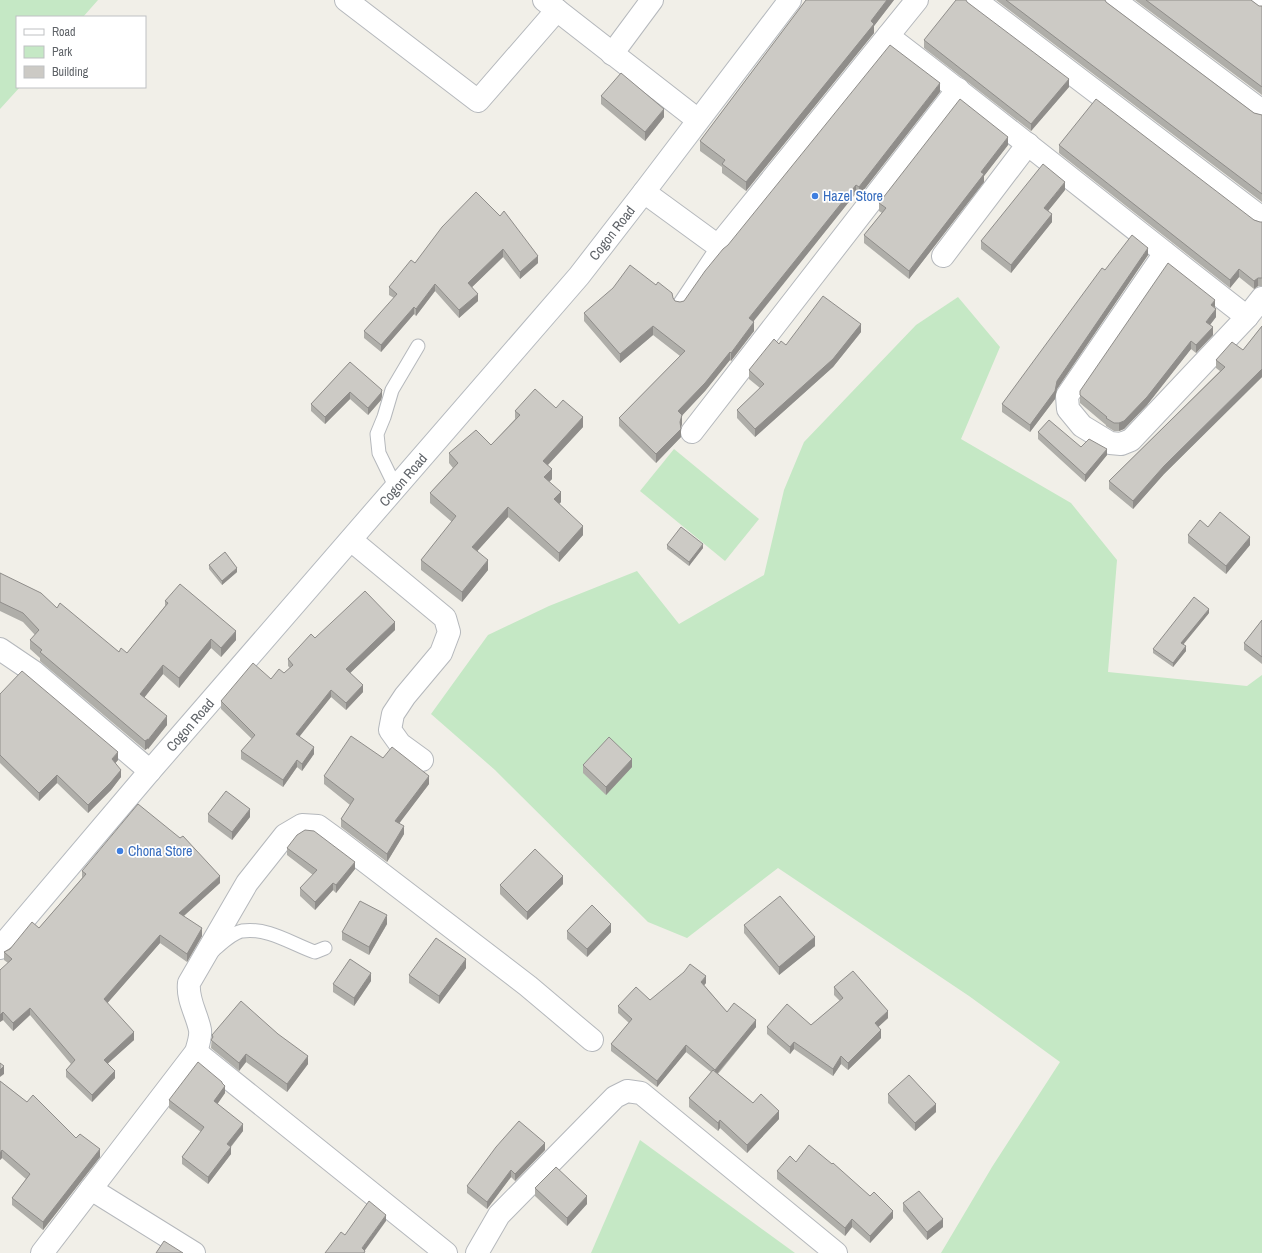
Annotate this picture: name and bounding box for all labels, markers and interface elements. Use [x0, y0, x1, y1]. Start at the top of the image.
legend [16, 16, 146, 88]
text: Road [52, 24, 76, 40]
text: Park [52, 44, 72, 60]
text: Building [52, 64, 89, 80]
place label: Hazel Store [823, 187, 883, 205]
marker: Hazel Store [810, 191, 820, 201]
street label: Cogon Road [585, 202, 639, 264]
street label: Cogon Road [375, 450, 431, 510]
street label: Cogon Road [162, 695, 218, 755]
place label: Chona Store [128, 842, 192, 860]
marker: Chona Store [115, 846, 125, 856]

